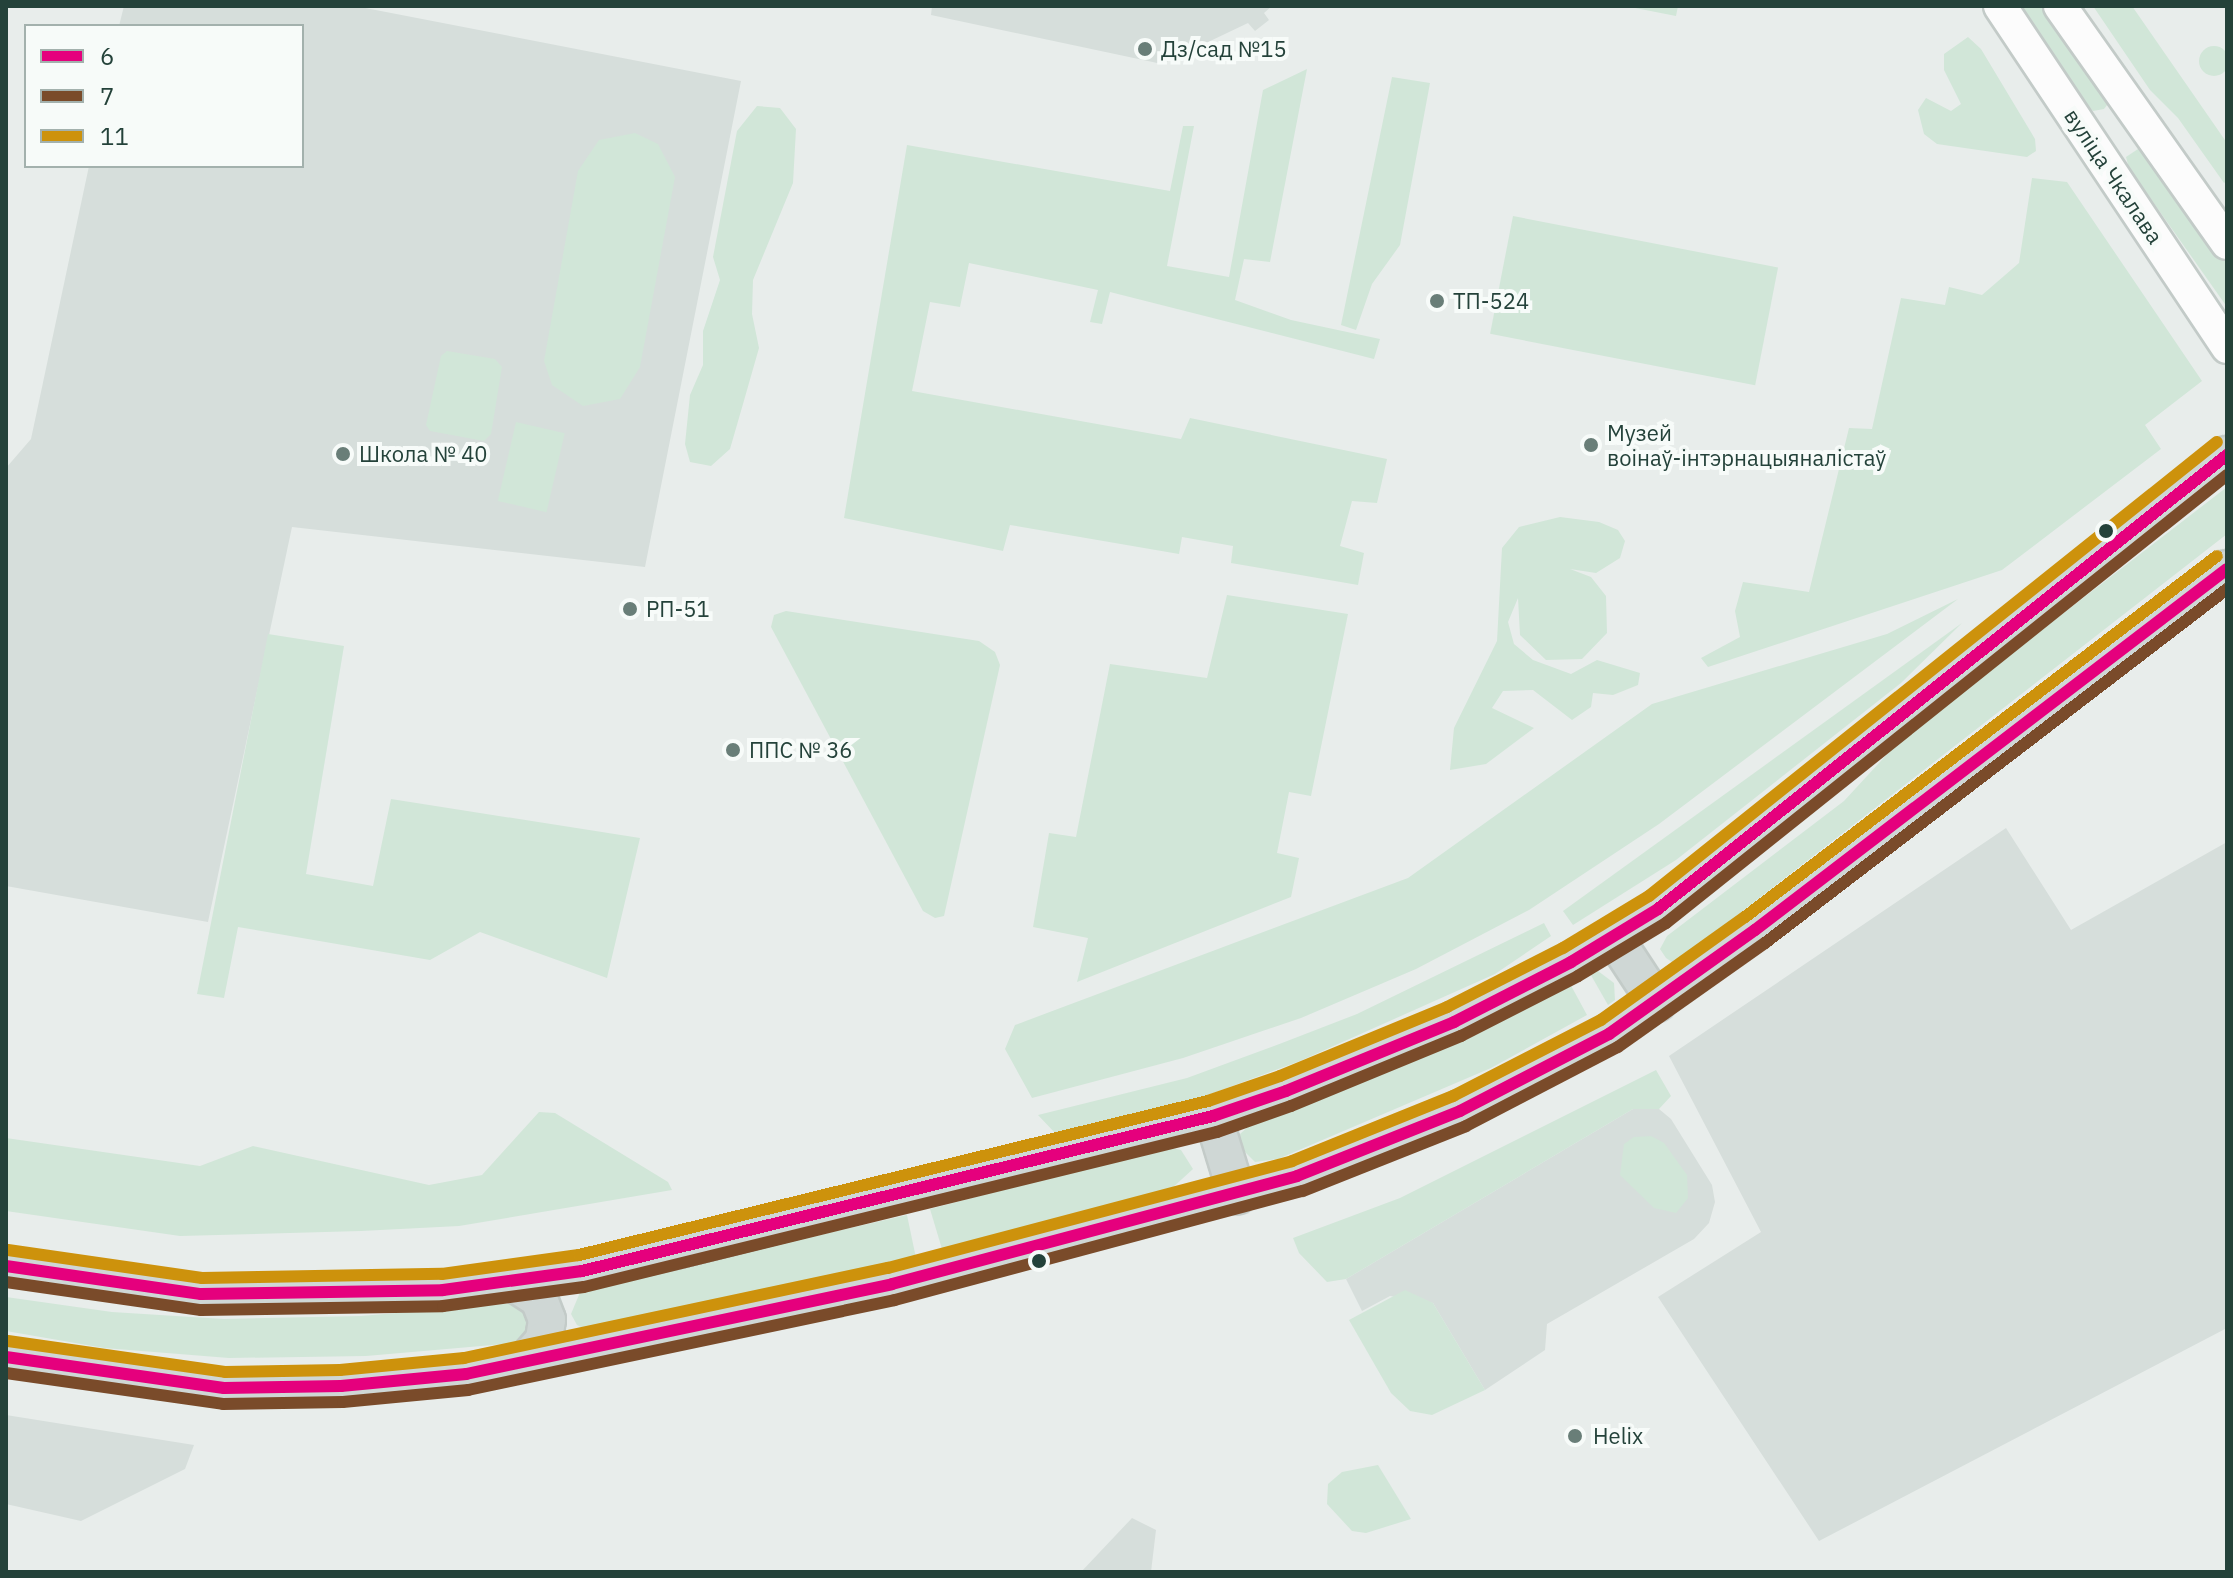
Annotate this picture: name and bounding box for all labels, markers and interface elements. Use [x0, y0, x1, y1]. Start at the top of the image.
legend [24, 24, 304, 168]
place label: Дз/сад №15 [1161, 36, 1287, 62]
text: 6 [100, 40, 114, 72]
marker: Дз/сад №15 [1136, 40, 1154, 58]
text: 7 [100, 80, 114, 112]
street label: вуліца Чкалава [2059, 104, 2169, 248]
text: 11 [100, 120, 129, 152]
place label: ТП-524 [1453, 288, 1529, 314]
marker: ТП-524 [1428, 292, 1446, 310]
place label: Музей воінаў-інтэрнацыяналістаў [1607, 419, 1886, 470]
marker: Музей воінаў-інтэрнацыяналістаў [1582, 436, 1600, 454]
place label: Школа № 40 [359, 441, 488, 467]
marker: Школа № 40 [334, 445, 352, 463]
unlabelled marker [2098, 523, 2114, 539]
place label: РП-51 [646, 596, 710, 622]
marker: РП-51 [621, 600, 639, 618]
place label: ППС № 36 [749, 737, 853, 763]
marker: ППС № 36 [724, 741, 742, 759]
unlabelled marker [1031, 1253, 1047, 1269]
place label: Helix [1593, 1423, 1643, 1449]
marker: Helix [1564, 1425, 1586, 1447]

